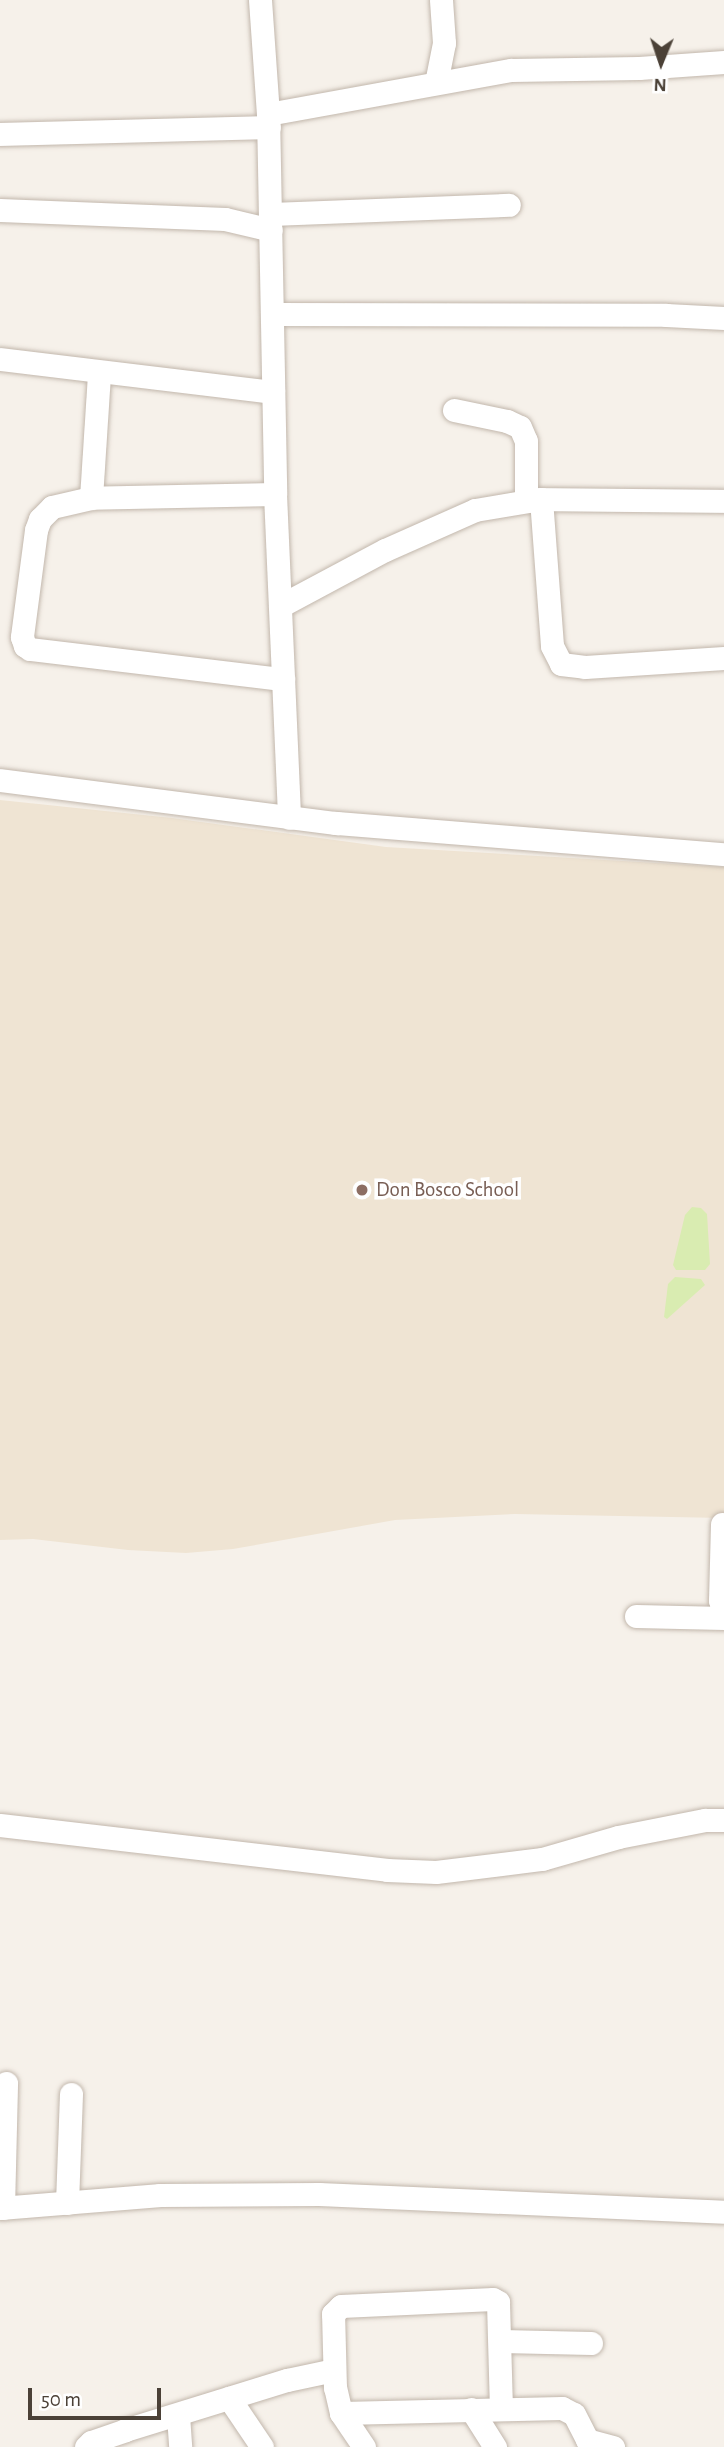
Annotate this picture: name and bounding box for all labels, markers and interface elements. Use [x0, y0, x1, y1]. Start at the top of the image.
north arrow [626, 28, 696, 98]
text: N [653, 75, 667, 94]
place label: Don Bosco School [376, 1177, 519, 1203]
marker: Don Bosco School [354, 1182, 370, 1198]
scale bar [32, 2374, 164, 2418]
text: 50 m [41, 2389, 81, 2410]

